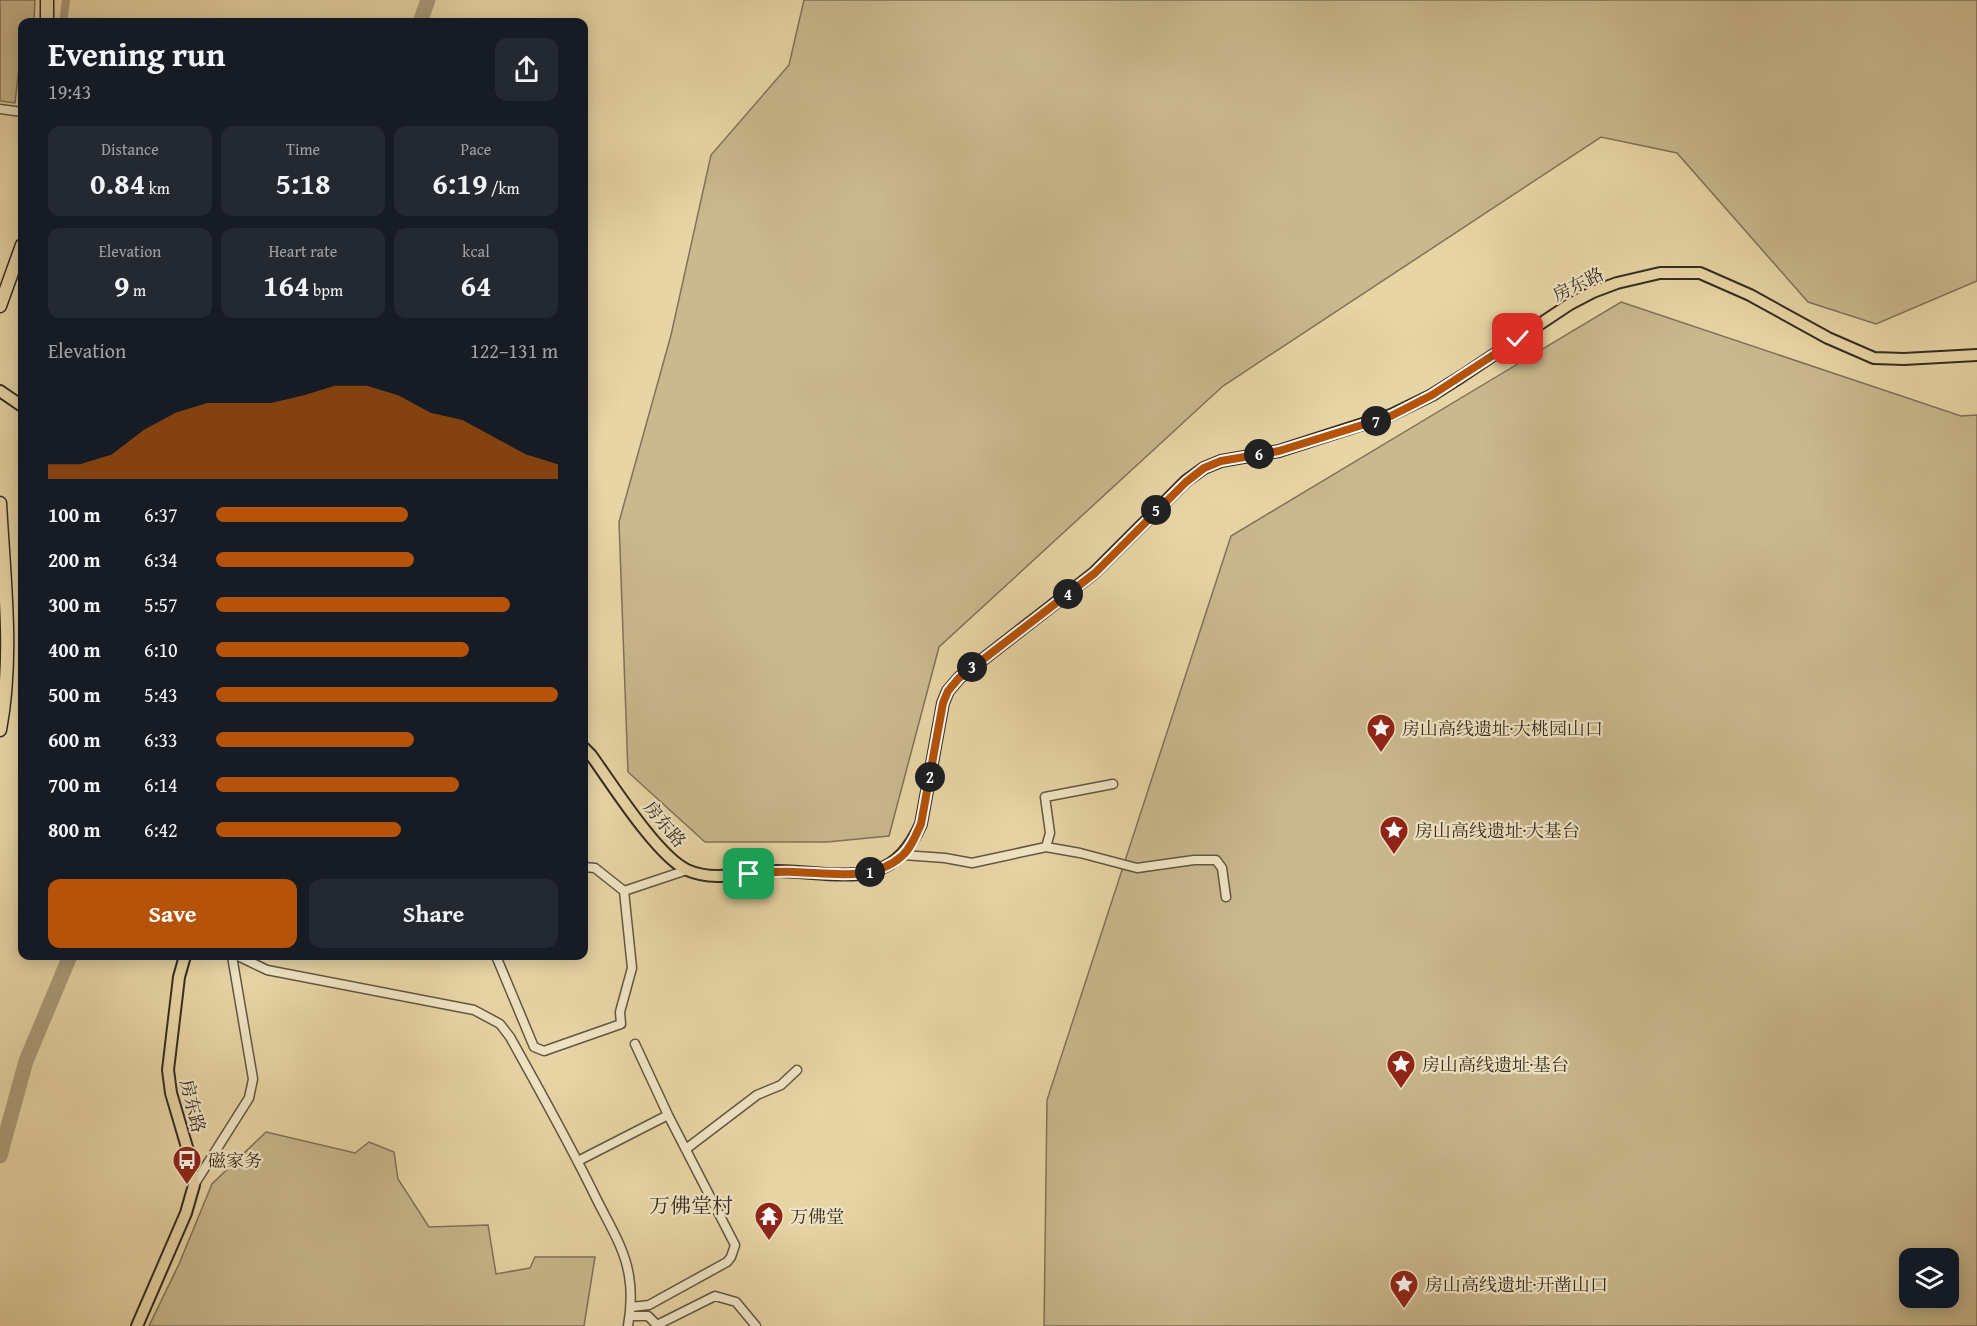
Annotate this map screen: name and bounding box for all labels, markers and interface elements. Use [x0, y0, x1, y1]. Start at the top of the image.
text: Evening run [48, 30, 225, 78]
button: share [495, 38, 558, 101]
text: 19:43 [48, 77, 91, 106]
text: Distance [101, 137, 159, 161]
text: Time [286, 137, 320, 161]
text: Pace [461, 137, 491, 161]
text: 0.84 [90, 161, 145, 205]
text: 5:18 [275, 161, 331, 205]
text: 6:19 [432, 161, 487, 205]
text: km [145, 176, 170, 200]
text: /km [487, 176, 520, 200]
text: Elevation [99, 239, 161, 263]
text: Heart rate [269, 239, 337, 263]
text: kcal [462, 239, 490, 263]
street label: 房东路 [1548, 260, 1608, 308]
text: 9 [114, 263, 129, 307]
text: 164 [263, 263, 310, 307]
text: 64 [460, 263, 492, 307]
text: m [129, 278, 146, 302]
text: bpm [310, 278, 343, 302]
pin [1492, 313, 1543, 364]
icon: check [1501, 322, 1534, 355]
text: Elevation [48, 336, 126, 365]
text: 122–131 m [470, 336, 558, 365]
pin: 7 [1361, 406, 1391, 436]
text: 7 [1372, 409, 1380, 433]
pin: 6 [1244, 439, 1274, 469]
text: 6 [1255, 442, 1263, 466]
pin: 5 [1141, 495, 1171, 525]
text: 5 [1152, 498, 1160, 522]
text: 100 m [48, 500, 101, 529]
text: 6:37 [144, 500, 178, 529]
text: 200 m [48, 545, 101, 574]
text: 6:34 [144, 545, 178, 574]
pin: 4 [1053, 579, 1083, 609]
text: 4 [1064, 582, 1072, 606]
text: 300 m [48, 590, 101, 619]
text: 5:57 [144, 590, 178, 619]
text: 400 m [48, 635, 101, 664]
text: 6:10 [144, 635, 178, 664]
pin: 3 [957, 652, 987, 682]
text: 3 [968, 655, 976, 679]
text: 500 m [48, 680, 101, 709]
text: 5:43 [144, 680, 178, 709]
place icon: 房山高线遗址·大桃园山口 [1365, 712, 1397, 754]
place label: 房山高线遗址·大桃园山口 [1402, 715, 1603, 742]
text: 600 m [48, 725, 101, 754]
text: 6:33 [144, 725, 178, 754]
pin: 2 [915, 762, 945, 792]
text: 2 [926, 765, 934, 789]
text: 700 m [48, 770, 101, 799]
text: 6:14 [144, 770, 178, 799]
street label: 房东路 [637, 795, 693, 853]
place icon: 房山高线遗址·大基台 [1378, 814, 1410, 856]
text: 800 m [48, 815, 101, 844]
text: 6:42 [144, 815, 178, 844]
place label: 房山高线遗址·大基台 [1415, 817, 1580, 844]
pin [723, 848, 774, 899]
icon: arrive [732, 857, 765, 890]
pin: 1 [855, 857, 885, 887]
text: 1 [866, 860, 874, 884]
button: Save [48, 879, 297, 948]
button: Share [309, 879, 558, 948]
place icon: 房山高线遗址·基台 [1385, 1048, 1417, 1090]
place label: 房山高线遗址·基台 [1422, 1051, 1569, 1078]
street label: 房东路 [173, 1077, 213, 1135]
bus stop icon: 磁家务 [171, 1144, 203, 1186]
place label: 磁家务 [208, 1147, 262, 1174]
district label: 万佛堂村 [649, 1190, 733, 1221]
temple icon: 万佛堂 [753, 1200, 785, 1242]
place label: 万佛堂 [790, 1203, 844, 1230]
map controls [1899, 1248, 1959, 1308]
button: layers [1899, 1248, 1959, 1308]
place icon: 房山高线遗址·开凿山口 [1388, 1268, 1420, 1310]
place label: 房山高线遗址·开凿山口 [1425, 1271, 1608, 1298]

